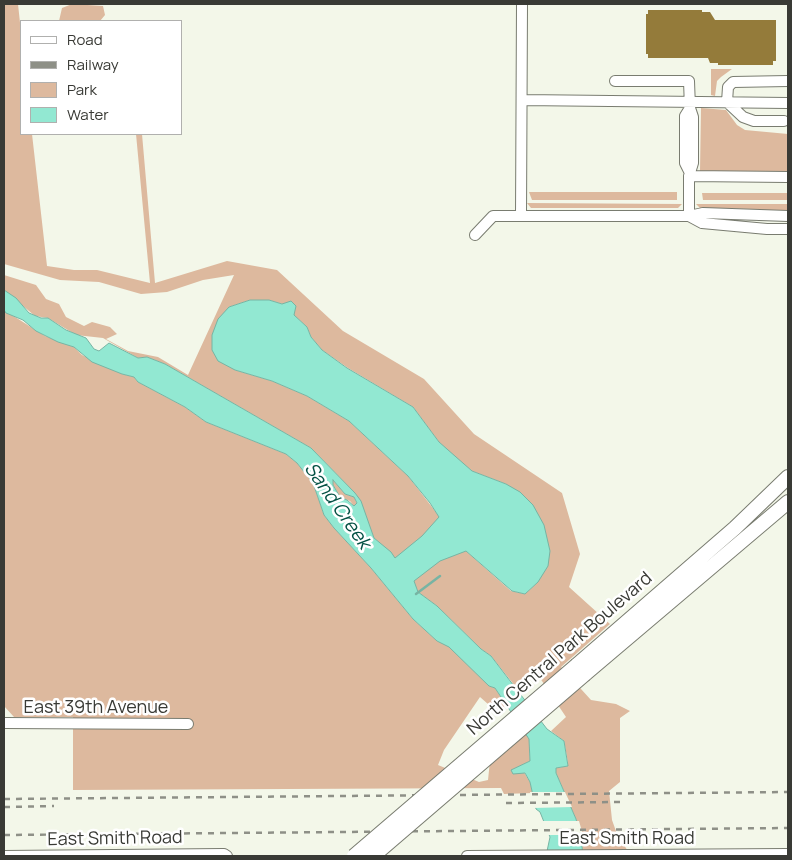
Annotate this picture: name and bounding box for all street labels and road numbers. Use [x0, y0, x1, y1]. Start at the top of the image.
street label: North Central Park Boulevard [463, 568, 657, 740]
street label: East 39th Avenue [24, 697, 168, 719]
street label: East Smith Road [47, 827, 183, 851]
street label: East Smith Road [559, 828, 695, 850]

